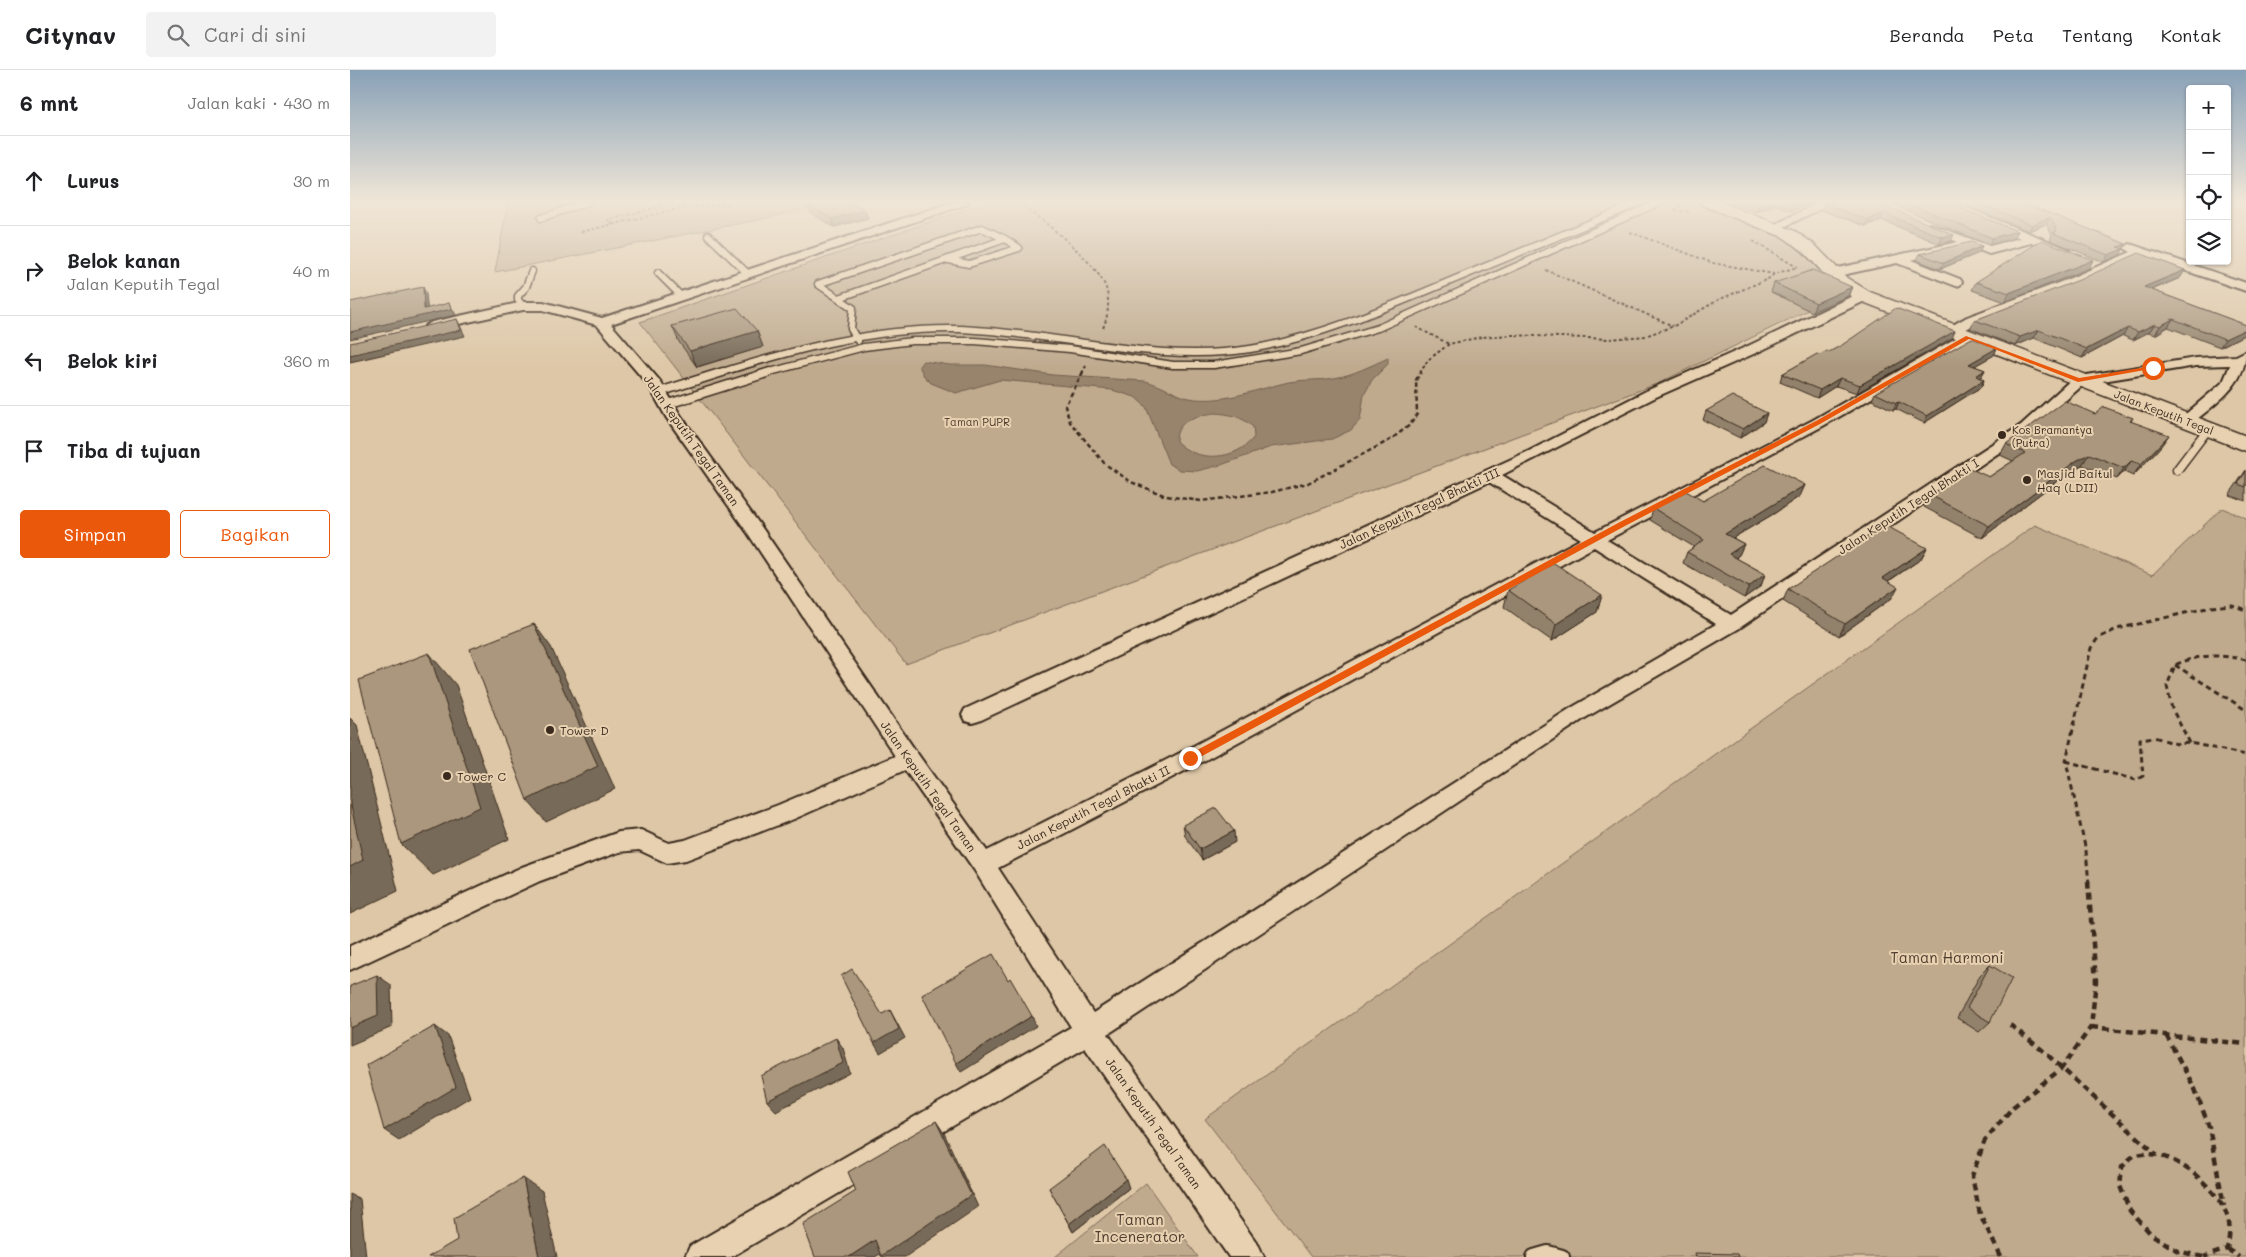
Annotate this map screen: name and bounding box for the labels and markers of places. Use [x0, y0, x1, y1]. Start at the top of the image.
place label: Kos Bramantya (Putra) [2012, 422, 2093, 450]
marker: Kos Bramantya (Putra) [1996, 429, 2008, 441]
place label: Masjid Baitul Haq (LDII) [2037, 465, 2112, 495]
marker: Masjid Baitul Haq (LDII) [2021, 474, 2033, 486]
place label: Tower D [560, 722, 609, 738]
marker: Tower D [544, 724, 556, 736]
place label: Tower C [457, 768, 506, 784]
marker: Tower C [441, 770, 453, 782]

